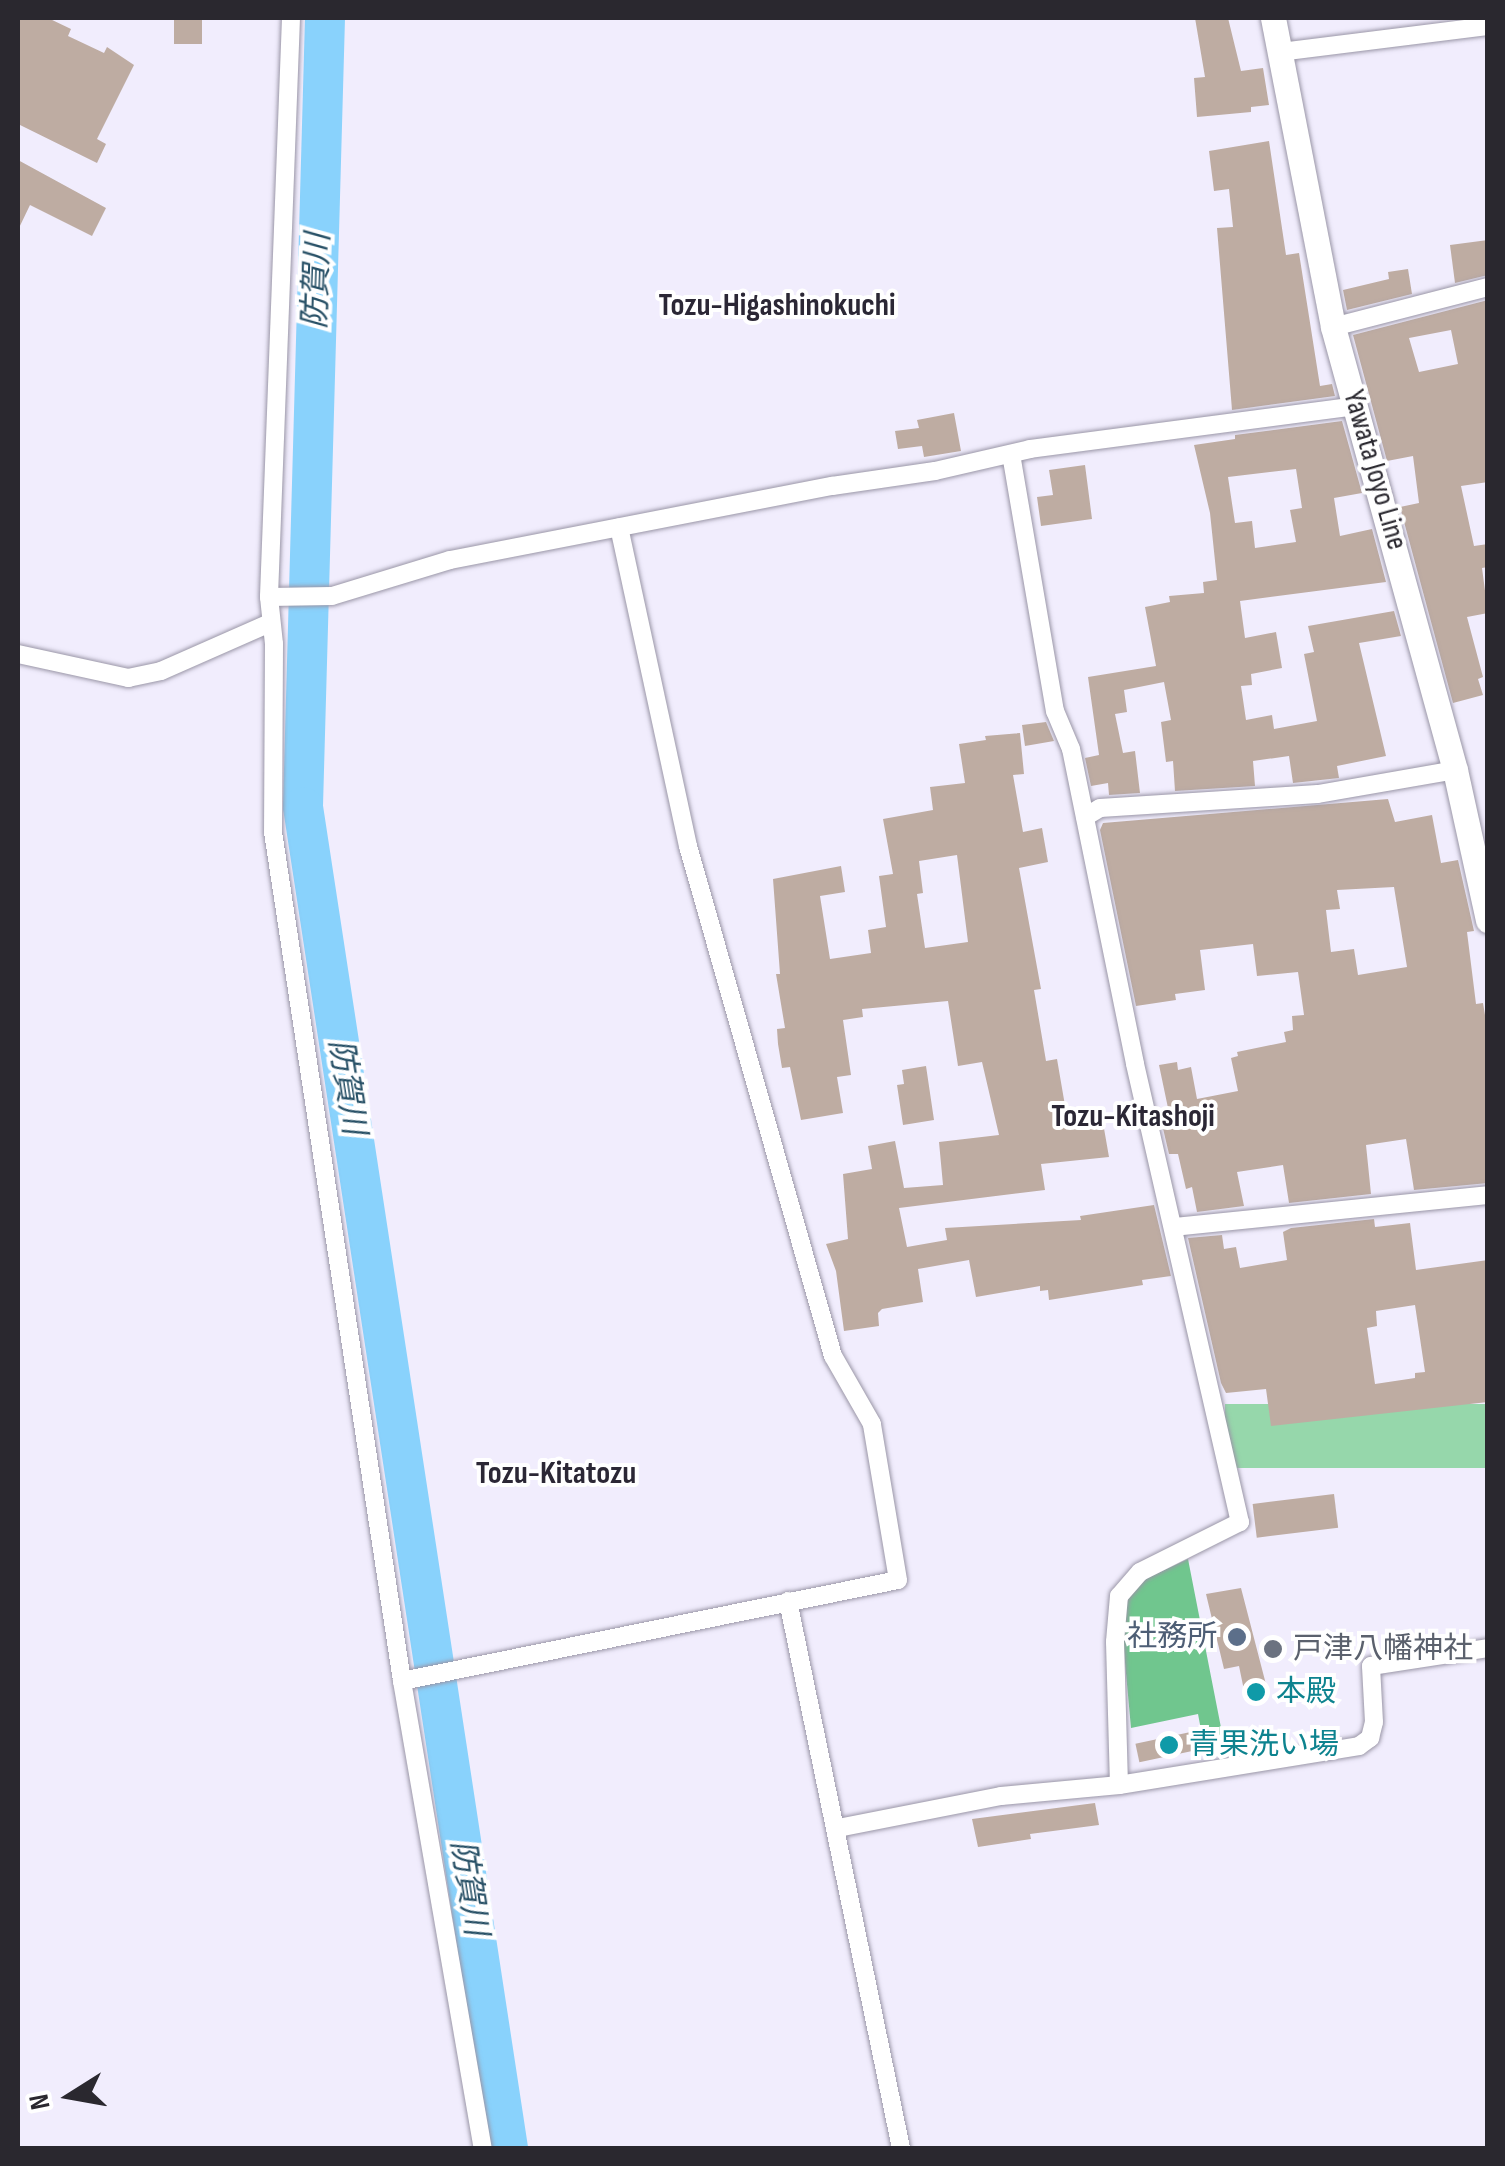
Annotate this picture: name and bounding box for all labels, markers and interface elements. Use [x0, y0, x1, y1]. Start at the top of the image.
water label: 防賀川 [297, 232, 339, 330]
district label: Tozu-Higashinokuchi [659, 287, 895, 325]
street label: Yawata Joyo Line [1335, 386, 1415, 554]
water label: 防賀川 [320, 1037, 372, 1137]
district label: Tozu-Kitashoji [1051, 1098, 1215, 1136]
district label: Tozu-Kitatozu [476, 1455, 636, 1493]
place label: 社務所 [1127, 1619, 1217, 1655]
marker: 社務所 [1226, 1626, 1248, 1648]
place label: 戸津八幡神社 [1293, 1631, 1473, 1667]
marker: 戸津八幡神社 [1262, 1638, 1284, 1660]
place label: 本殿 [1276, 1674, 1336, 1710]
marker: 本殿 [1245, 1681, 1267, 1703]
place label: 青果洗い場 [1189, 1727, 1339, 1763]
marker: 青果洗い場 [1158, 1734, 1180, 1756]
water label: 防賀川 [442, 1838, 494, 1938]
north arrow [20, 2046, 120, 2146]
text: N [22, 2091, 58, 2112]

